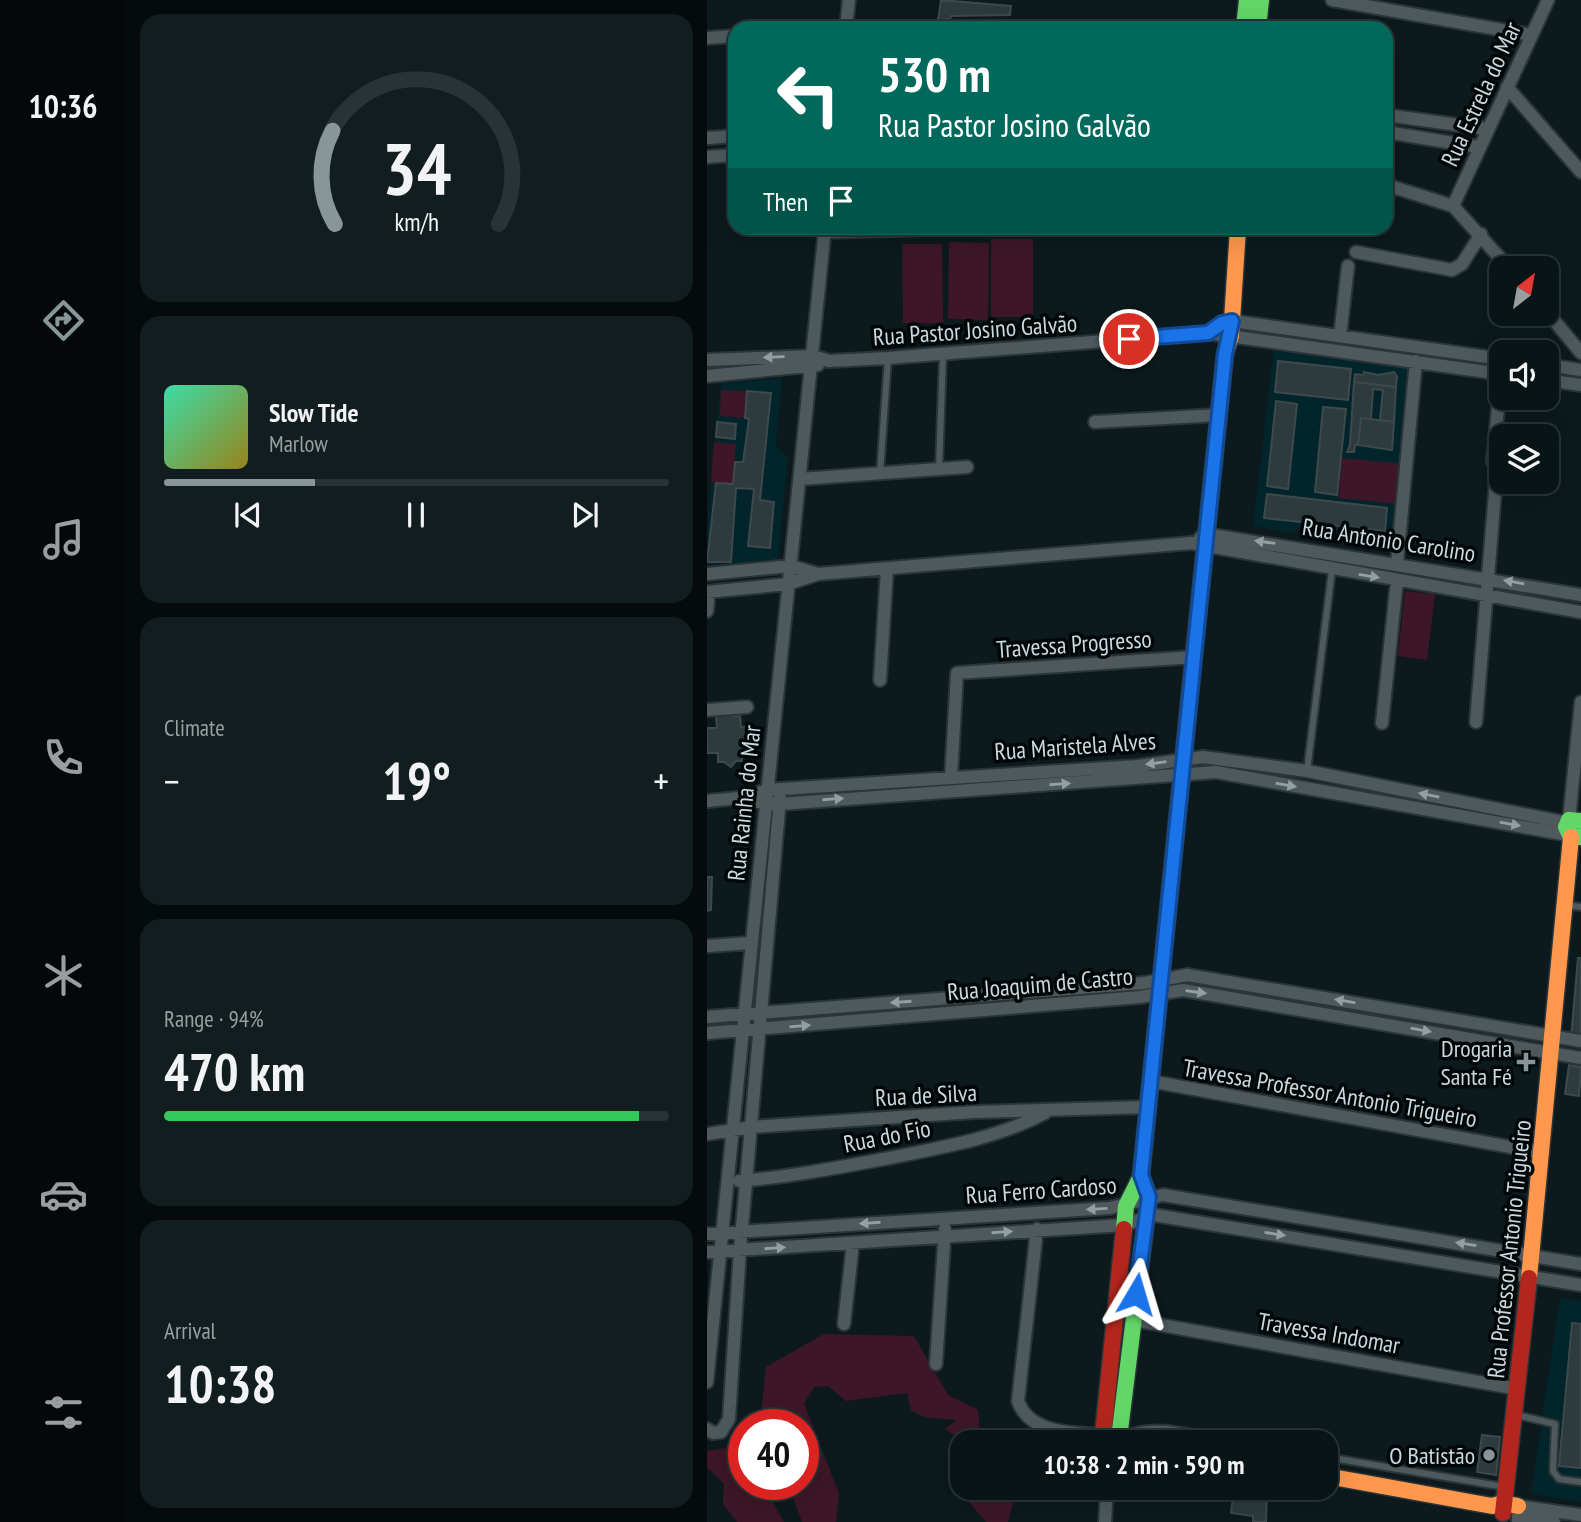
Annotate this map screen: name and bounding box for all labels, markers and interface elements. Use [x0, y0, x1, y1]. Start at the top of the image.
street label: Rua Estrela do Mar [1434, 17, 1528, 171]
text: 530 m [878, 42, 991, 106]
icon: left [763, 49, 854, 140]
text: 10:36 [28, 85, 98, 127]
text: Rua Pastor Josino Galvão [878, 104, 1151, 146]
text: 34 [382, 120, 451, 214]
icon: arrive [822, 182, 860, 220]
text: Then [763, 185, 808, 218]
text: km/h [394, 206, 439, 238]
north arrow [1489, 256, 1559, 326]
map controls [1489, 256, 1559, 494]
icon: directions [39, 296, 88, 345]
street label: Rua Pastor Josino Galvão [872, 307, 1078, 353]
pin [1099, 309, 1159, 369]
icon: arrive [1110, 320, 1148, 358]
button: sound [1489, 340, 1559, 410]
one-way arrow [763, 352, 785, 363]
text: Slow Tide [269, 396, 359, 429]
button: layers [1489, 424, 1559, 494]
text: Marlow [269, 429, 328, 458]
icon: previous [229, 496, 267, 534]
icon: pause [397, 496, 435, 534]
icon: next [566, 496, 604, 534]
street label: Rua Antonio Carolino [1300, 511, 1478, 569]
icon: music [39, 515, 88, 564]
one-way arrow [1254, 536, 1276, 547]
one-way arrow [1358, 571, 1380, 582]
one-way arrow [1503, 576, 1525, 587]
street label: Travessa Progresso [995, 623, 1153, 665]
text: Climate [164, 713, 225, 742]
street label: Rua Rainha do Mar [720, 723, 768, 882]
street label: Rua Maristela Alves [993, 725, 1157, 767]
icon: phone [39, 733, 88, 782]
text: 19° [382, 747, 451, 814]
text: − [164, 756, 180, 805]
text: + [653, 756, 669, 805]
one-way arrow [1145, 758, 1167, 769]
one-way arrow [1049, 778, 1071, 789]
one-way arrow [1275, 779, 1297, 790]
one-way arrow [1418, 790, 1440, 801]
one-way arrow [822, 793, 844, 804]
one-way arrow [1499, 819, 1521, 830]
icon: climate [39, 951, 88, 1000]
street label: Rua Joaquim de Castro [946, 960, 1134, 1008]
one-way arrow [1185, 986, 1207, 997]
one-way arrow [1334, 995, 1356, 1006]
one-way arrow [889, 997, 911, 1008]
text: Range · 94% [164, 1004, 264, 1033]
one-way arrow [789, 1021, 811, 1032]
one-way arrow [1410, 1025, 1432, 1036]
place label: Drogaria Santa Fé [1440, 1033, 1512, 1092]
text: 470 km [164, 1038, 305, 1105]
street label: Travessa Professor Antonio Trigueiro [1181, 1052, 1479, 1134]
marker: Drogaria Santa Fé [1518, 1054, 1534, 1070]
street label: Rua de Silva [874, 1077, 978, 1113]
street label: Rua do Fio [841, 1112, 933, 1160]
street label: Rua Professor Antonio Trigueiro [1480, 1118, 1538, 1380]
street label: Rua Ferro Cardoso [965, 1169, 1117, 1211]
icon: car [39, 1170, 88, 1219]
one-way arrow [1086, 1204, 1108, 1215]
one-way arrow [859, 1218, 881, 1229]
one-way arrow [991, 1226, 1013, 1237]
one-way arrow [1264, 1229, 1286, 1240]
one-way arrow [1454, 1238, 1476, 1249]
one-way arrow [764, 1242, 786, 1253]
position arrow [1099, 1257, 1173, 1331]
street label: Travessa Indomar [1256, 1305, 1403, 1361]
text: Arrival [164, 1316, 216, 1345]
text: 10:38 [164, 1350, 276, 1417]
icon: filters [39, 1388, 88, 1437]
speed limit sign: 40 [728, 1409, 819, 1500]
place label: O Batistão [1389, 1440, 1475, 1471]
marker: O Batistão [1481, 1447, 1497, 1463]
text: 10:38 · 2 min · 590 m [1044, 1448, 1244, 1481]

